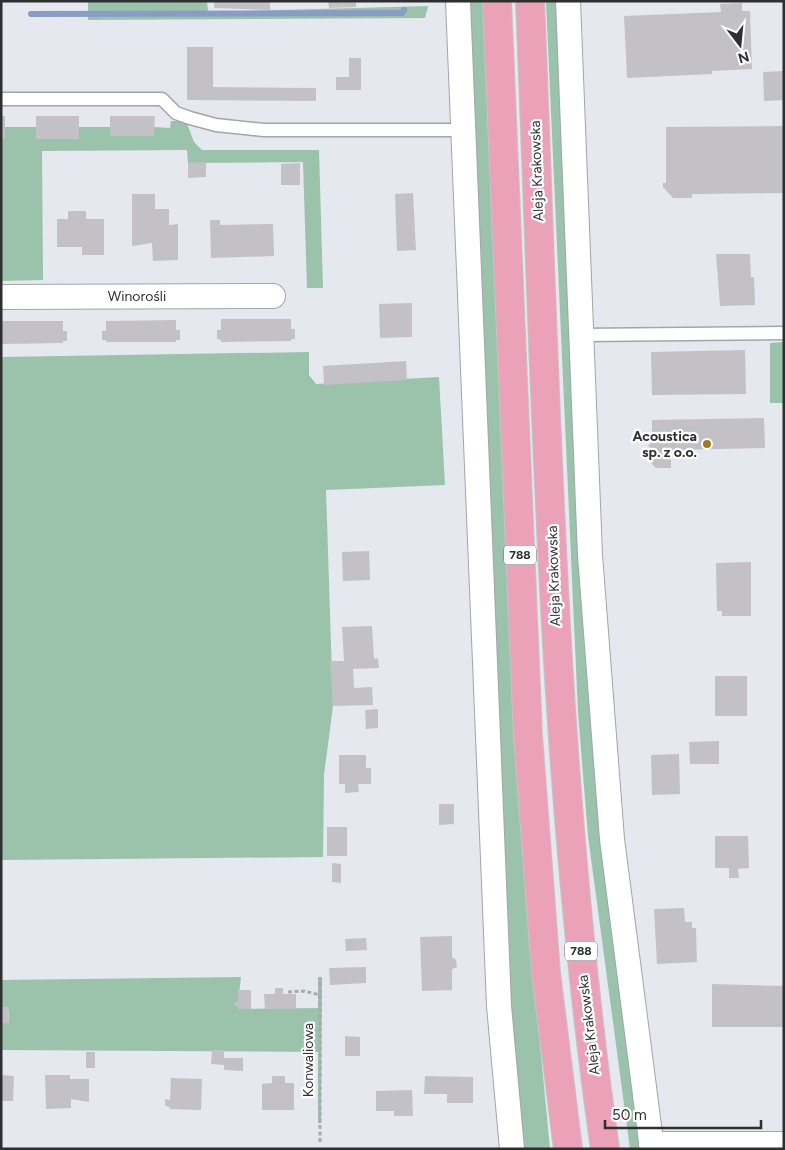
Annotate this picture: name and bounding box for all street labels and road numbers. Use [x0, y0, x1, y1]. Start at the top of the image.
street label: Aleja Krakowska [527, 120, 547, 222]
street label: Winorośli [108, 288, 166, 305]
street label: Aleja Krakowska [544, 525, 564, 627]
road number: 788 [504, 546, 536, 564]
road number: 788 [565, 941, 597, 960]
street label: Aleja Krakowska [574, 974, 604, 1076]
street label: Konwaliowa [300, 1023, 317, 1097]

